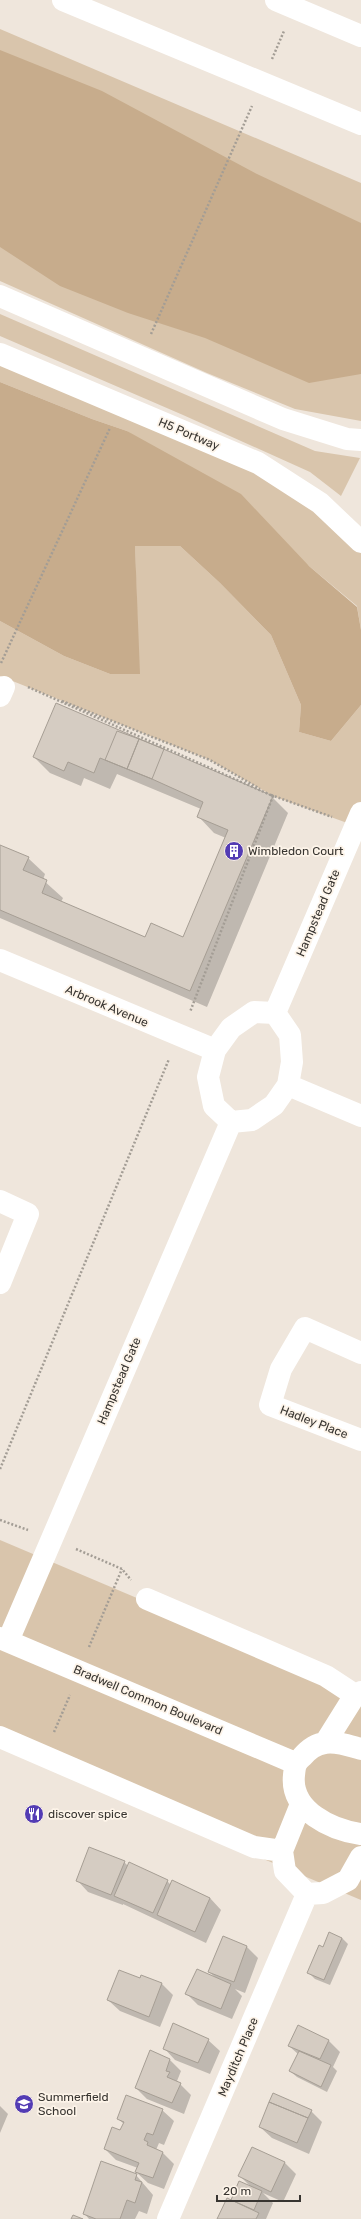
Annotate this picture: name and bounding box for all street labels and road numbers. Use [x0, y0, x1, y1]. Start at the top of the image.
street label: H5 Portway [156, 415, 222, 453]
street label: Hampstead Gate [293, 867, 343, 959]
street label: Arbrook Avenue [63, 982, 151, 1030]
street label: Hampstead Gate [94, 1335, 144, 1427]
street label: Hadley Place [278, 1403, 350, 1441]
street label: Bradwell Common Boulevard [71, 1662, 225, 1738]
street label: Mayditch Place [215, 2015, 261, 2099]

